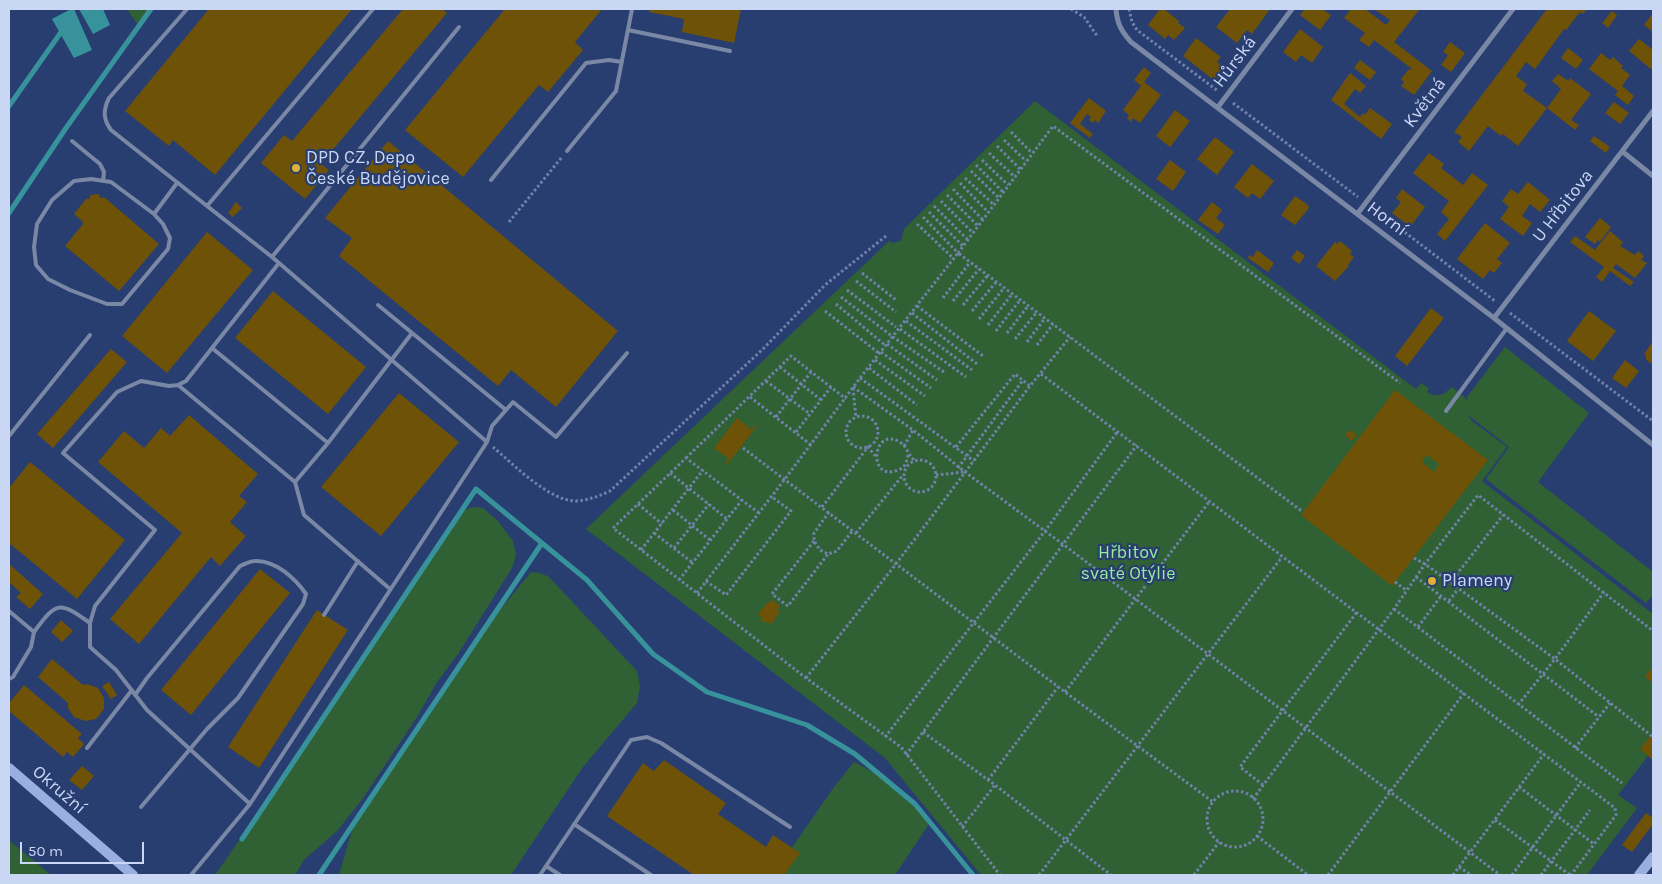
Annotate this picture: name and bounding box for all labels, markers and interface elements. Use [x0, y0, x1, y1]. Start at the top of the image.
street label: Hůrská [1209, 32, 1261, 92]
street label: Květná [1399, 74, 1451, 132]
place label: DPD CZ, Depo České Budějovice [306, 147, 450, 190]
marker: DPD CZ, Depo České Budějovice [290, 162, 302, 174]
street label: U Hřbitova [1528, 165, 1598, 247]
street label: Horní [1363, 197, 1411, 241]
park label: Hřbitov svaté Otýlie [1080, 542, 1176, 584]
place label: Plameny [1442, 570, 1512, 592]
marker: Plameny [1426, 575, 1438, 587]
street label: Okružní [28, 761, 90, 819]
scale bar [22, 832, 146, 864]
text: 50 m [28, 842, 63, 860]

